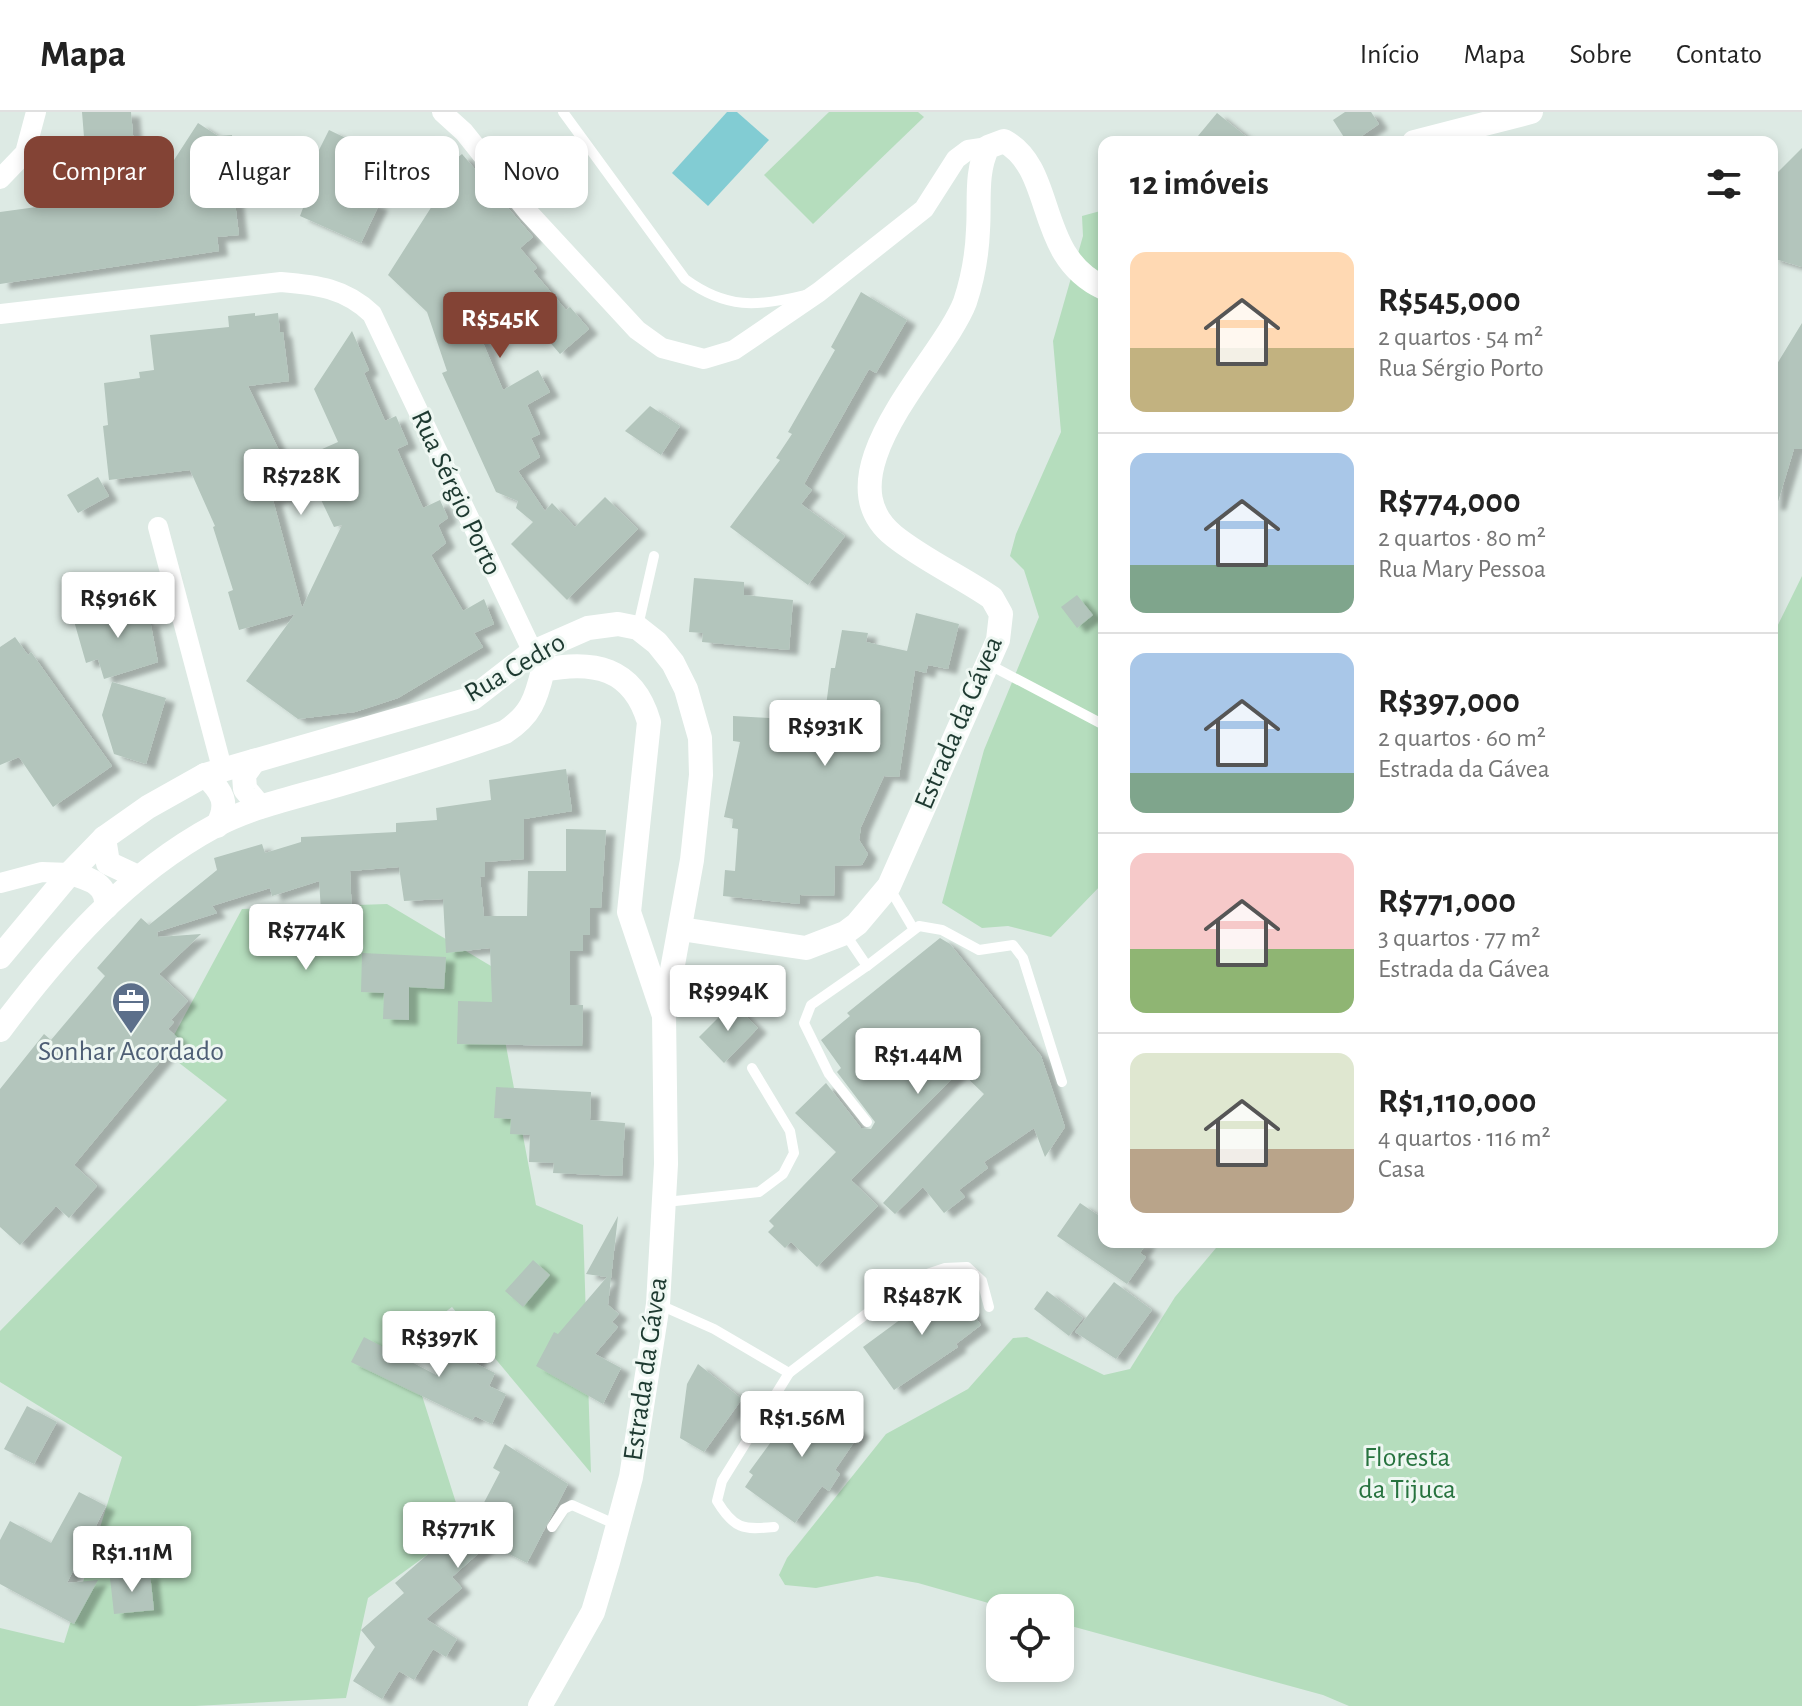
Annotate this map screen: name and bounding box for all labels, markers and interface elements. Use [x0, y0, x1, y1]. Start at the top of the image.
text: Mapa [40, 36, 126, 74]
text: Início [1360, 41, 1420, 69]
text: Mapa [1464, 41, 1525, 69]
text: Sobre [1569, 41, 1632, 69]
text: Contato [1676, 41, 1762, 69]
chip: Comprar [24, 136, 174, 208]
chip: Alugar [190, 136, 319, 208]
chip: Filtros [335, 136, 459, 208]
chip: Novo [475, 136, 588, 208]
icon: filters [1702, 162, 1746, 206]
text: 12 imóveis [1130, 167, 1269, 201]
icon: home [1194, 284, 1290, 380]
text: R$545,000 [1378, 284, 1521, 318]
pin: R$545K [435, 292, 565, 360]
text: R$545K [461, 305, 539, 331]
text: 2 quartos · 54 m² [1378, 324, 1543, 350]
text: Rua Sérgio Porto [1378, 355, 1544, 381]
street label: Rua Sérgio Porto [406, 406, 506, 580]
pin: R$728K [236, 449, 366, 517]
text: R$728K [262, 462, 340, 488]
icon: home [1194, 485, 1290, 581]
text: R$774,000 [1378, 485, 1521, 519]
text: 2 quartos · 80 m² [1378, 525, 1546, 551]
text: Rua Mary Pessoa [1378, 556, 1546, 582]
pin: R$916K [53, 572, 183, 640]
text: R$916K [80, 585, 156, 611]
street label: Rua Cedro [460, 628, 570, 708]
street label: Estrada da Gávea [910, 632, 1008, 814]
icon: home [1194, 685, 1290, 781]
text: R$397,000 [1378, 685, 1520, 719]
pin: R$931K [760, 700, 890, 768]
text: R$931K [787, 713, 863, 739]
text: 2 quartos · 60 m² [1378, 725, 1546, 751]
text: Estrada da Gávea [1378, 756, 1550, 782]
icon: home [1194, 885, 1290, 981]
text: R$771,000 [1378, 885, 1516, 919]
pin: R$774K [241, 904, 371, 972]
text: R$774K [267, 917, 345, 943]
text: 3 quartos · 77 m² [1378, 925, 1540, 951]
text: Estrada da Gávea [1378, 956, 1550, 982]
pin: R$994K [663, 965, 793, 1033]
text: R$994K [688, 978, 768, 1004]
office icon: Sonhar Acordado [110, 980, 152, 1035]
pin: R$1.44M [844, 1028, 992, 1096]
place label: Sonhar Acordado [38, 1038, 224, 1066]
text: R$1.44M [873, 1041, 963, 1067]
icon: home [1194, 1085, 1290, 1181]
text: R$1,110,000 [1378, 1085, 1537, 1119]
text: 4 quartos · 116 m² [1378, 1125, 1551, 1151]
text: Casa [1378, 1156, 1425, 1182]
pin: R$487K [857, 1269, 987, 1337]
street label: Estrada da Gávea [619, 1275, 673, 1463]
text: R$487K [882, 1282, 962, 1308]
pin: R$397K [374, 1311, 504, 1379]
text: R$397K [400, 1324, 478, 1350]
pin: R$1.56M [728, 1391, 876, 1459]
text: R$1.56M [759, 1404, 845, 1430]
park label: Floresta da Tijuca [1358, 1444, 1456, 1504]
pin: R$771K [393, 1502, 523, 1570]
text: R$771K [421, 1515, 495, 1541]
pin: R$1.11M [58, 1526, 206, 1594]
text: R$1.11M [91, 1539, 173, 1565]
map controls [986, 1594, 1074, 1682]
button: locate [986, 1594, 1074, 1682]

